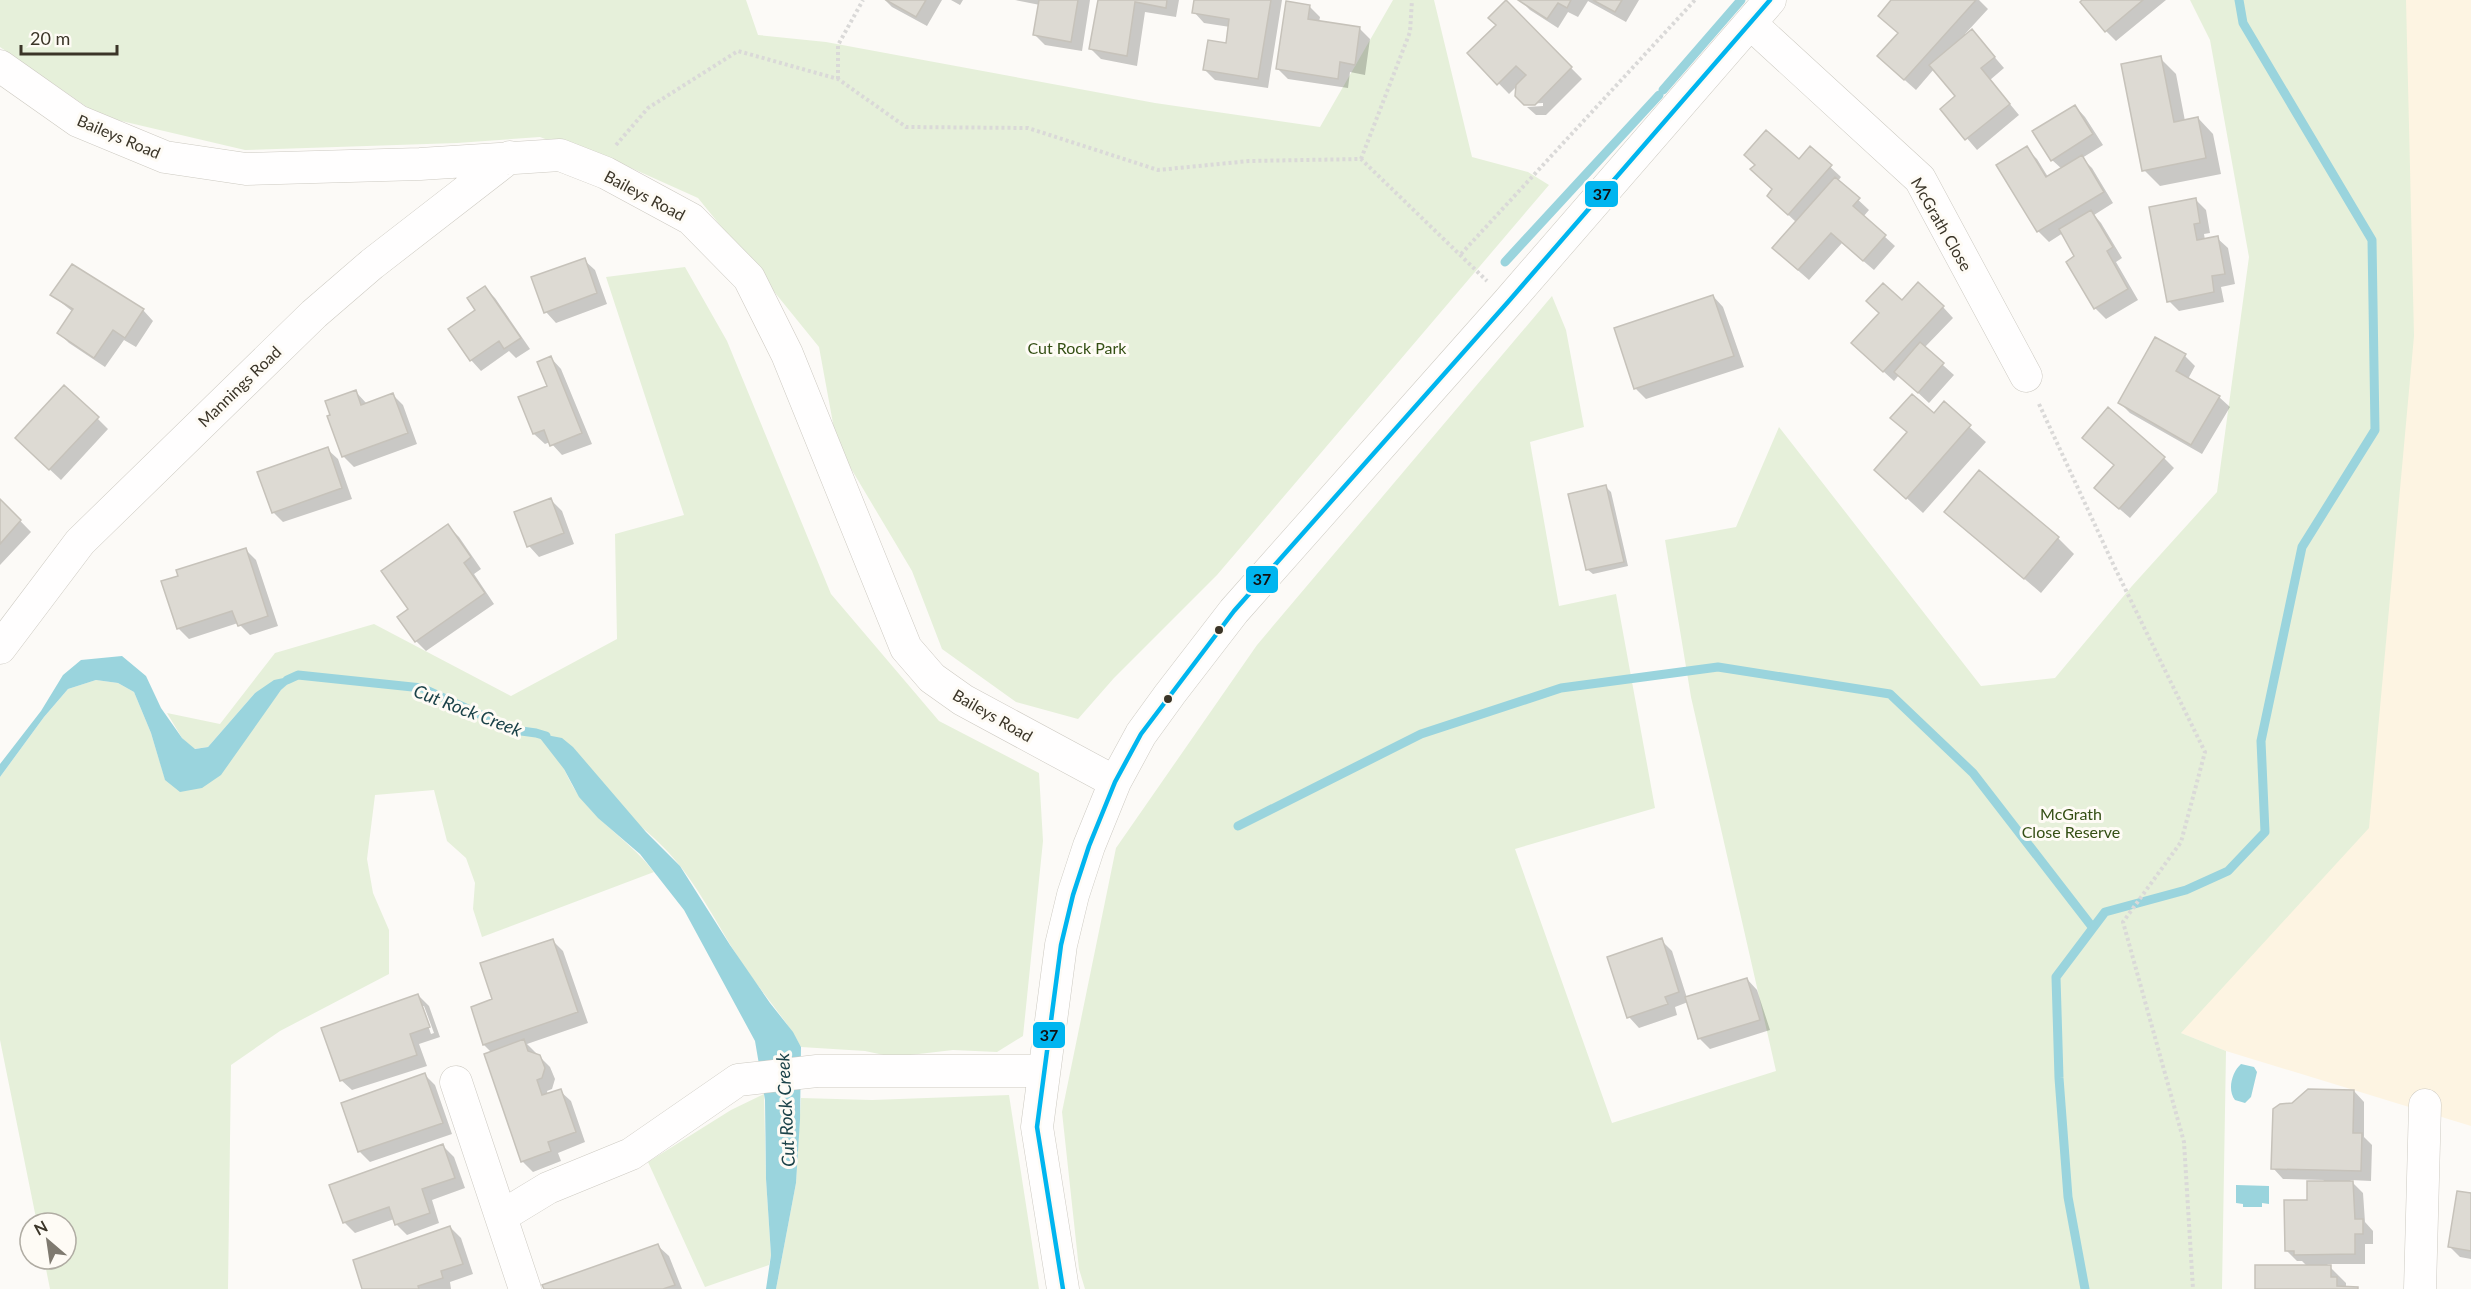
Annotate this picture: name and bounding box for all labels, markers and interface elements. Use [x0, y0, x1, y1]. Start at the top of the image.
scale bar [21, 18, 117, 56]
text: 20 m [30, 27, 70, 49]
street label: Baileys Road [74, 110, 164, 162]
street label: Baileys Road [601, 166, 689, 224]
street label: McGrath Close [1908, 174, 1976, 274]
line badge: 37 [1584, 180, 1619, 208]
text: 37 [1593, 184, 1611, 203]
park label: Cut Rock Park [1027, 338, 1127, 357]
street label: Mannings Road [194, 342, 284, 430]
line badge: 37 [1245, 565, 1279, 594]
text: 37 [1253, 569, 1271, 588]
unlabelled marker [1213, 624, 1225, 636]
water label: Cut Rock Creek [411, 679, 526, 741]
street label: Baileys Road [950, 685, 1036, 745]
unlabelled marker [1162, 693, 1174, 705]
park label: McGrath Close Reserve [2022, 804, 2120, 841]
line badge: 37 [1032, 1021, 1066, 1049]
text: 37 [1040, 1025, 1058, 1044]
water label: Cut Rock Creek [771, 1052, 799, 1168]
north arrow [18, 1211, 78, 1271]
text: N [30, 1216, 50, 1239]

